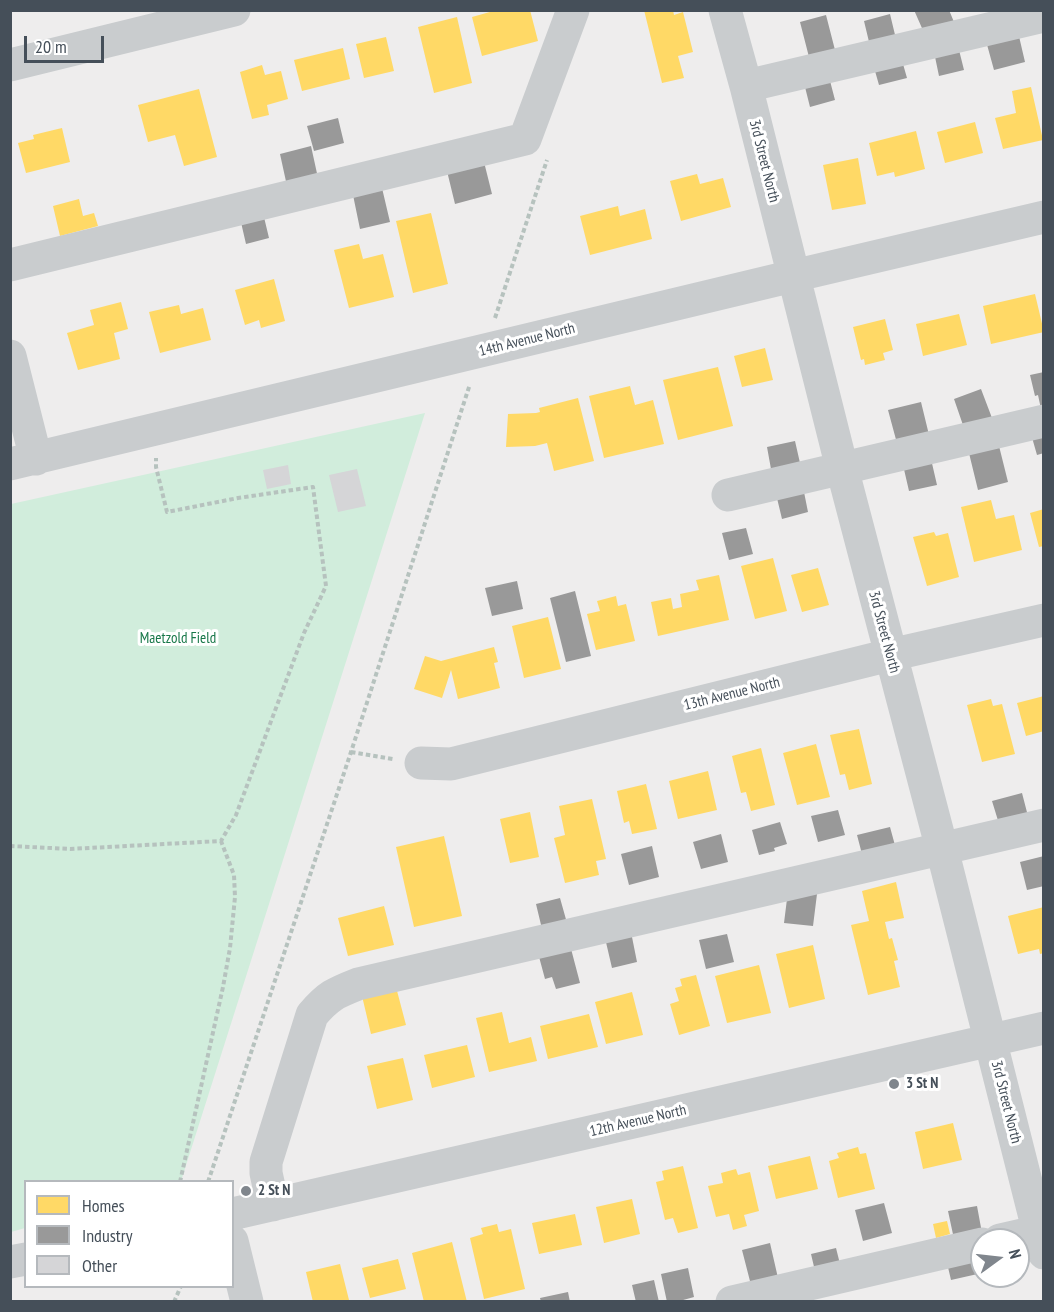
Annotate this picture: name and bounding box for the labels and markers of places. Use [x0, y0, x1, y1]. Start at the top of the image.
place label: 3 St N [906, 1075, 938, 1093]
marker: 3 St N [887, 1077, 901, 1091]
place label: 2 St N [258, 1182, 290, 1200]
marker: 2 St N [239, 1184, 253, 1198]

